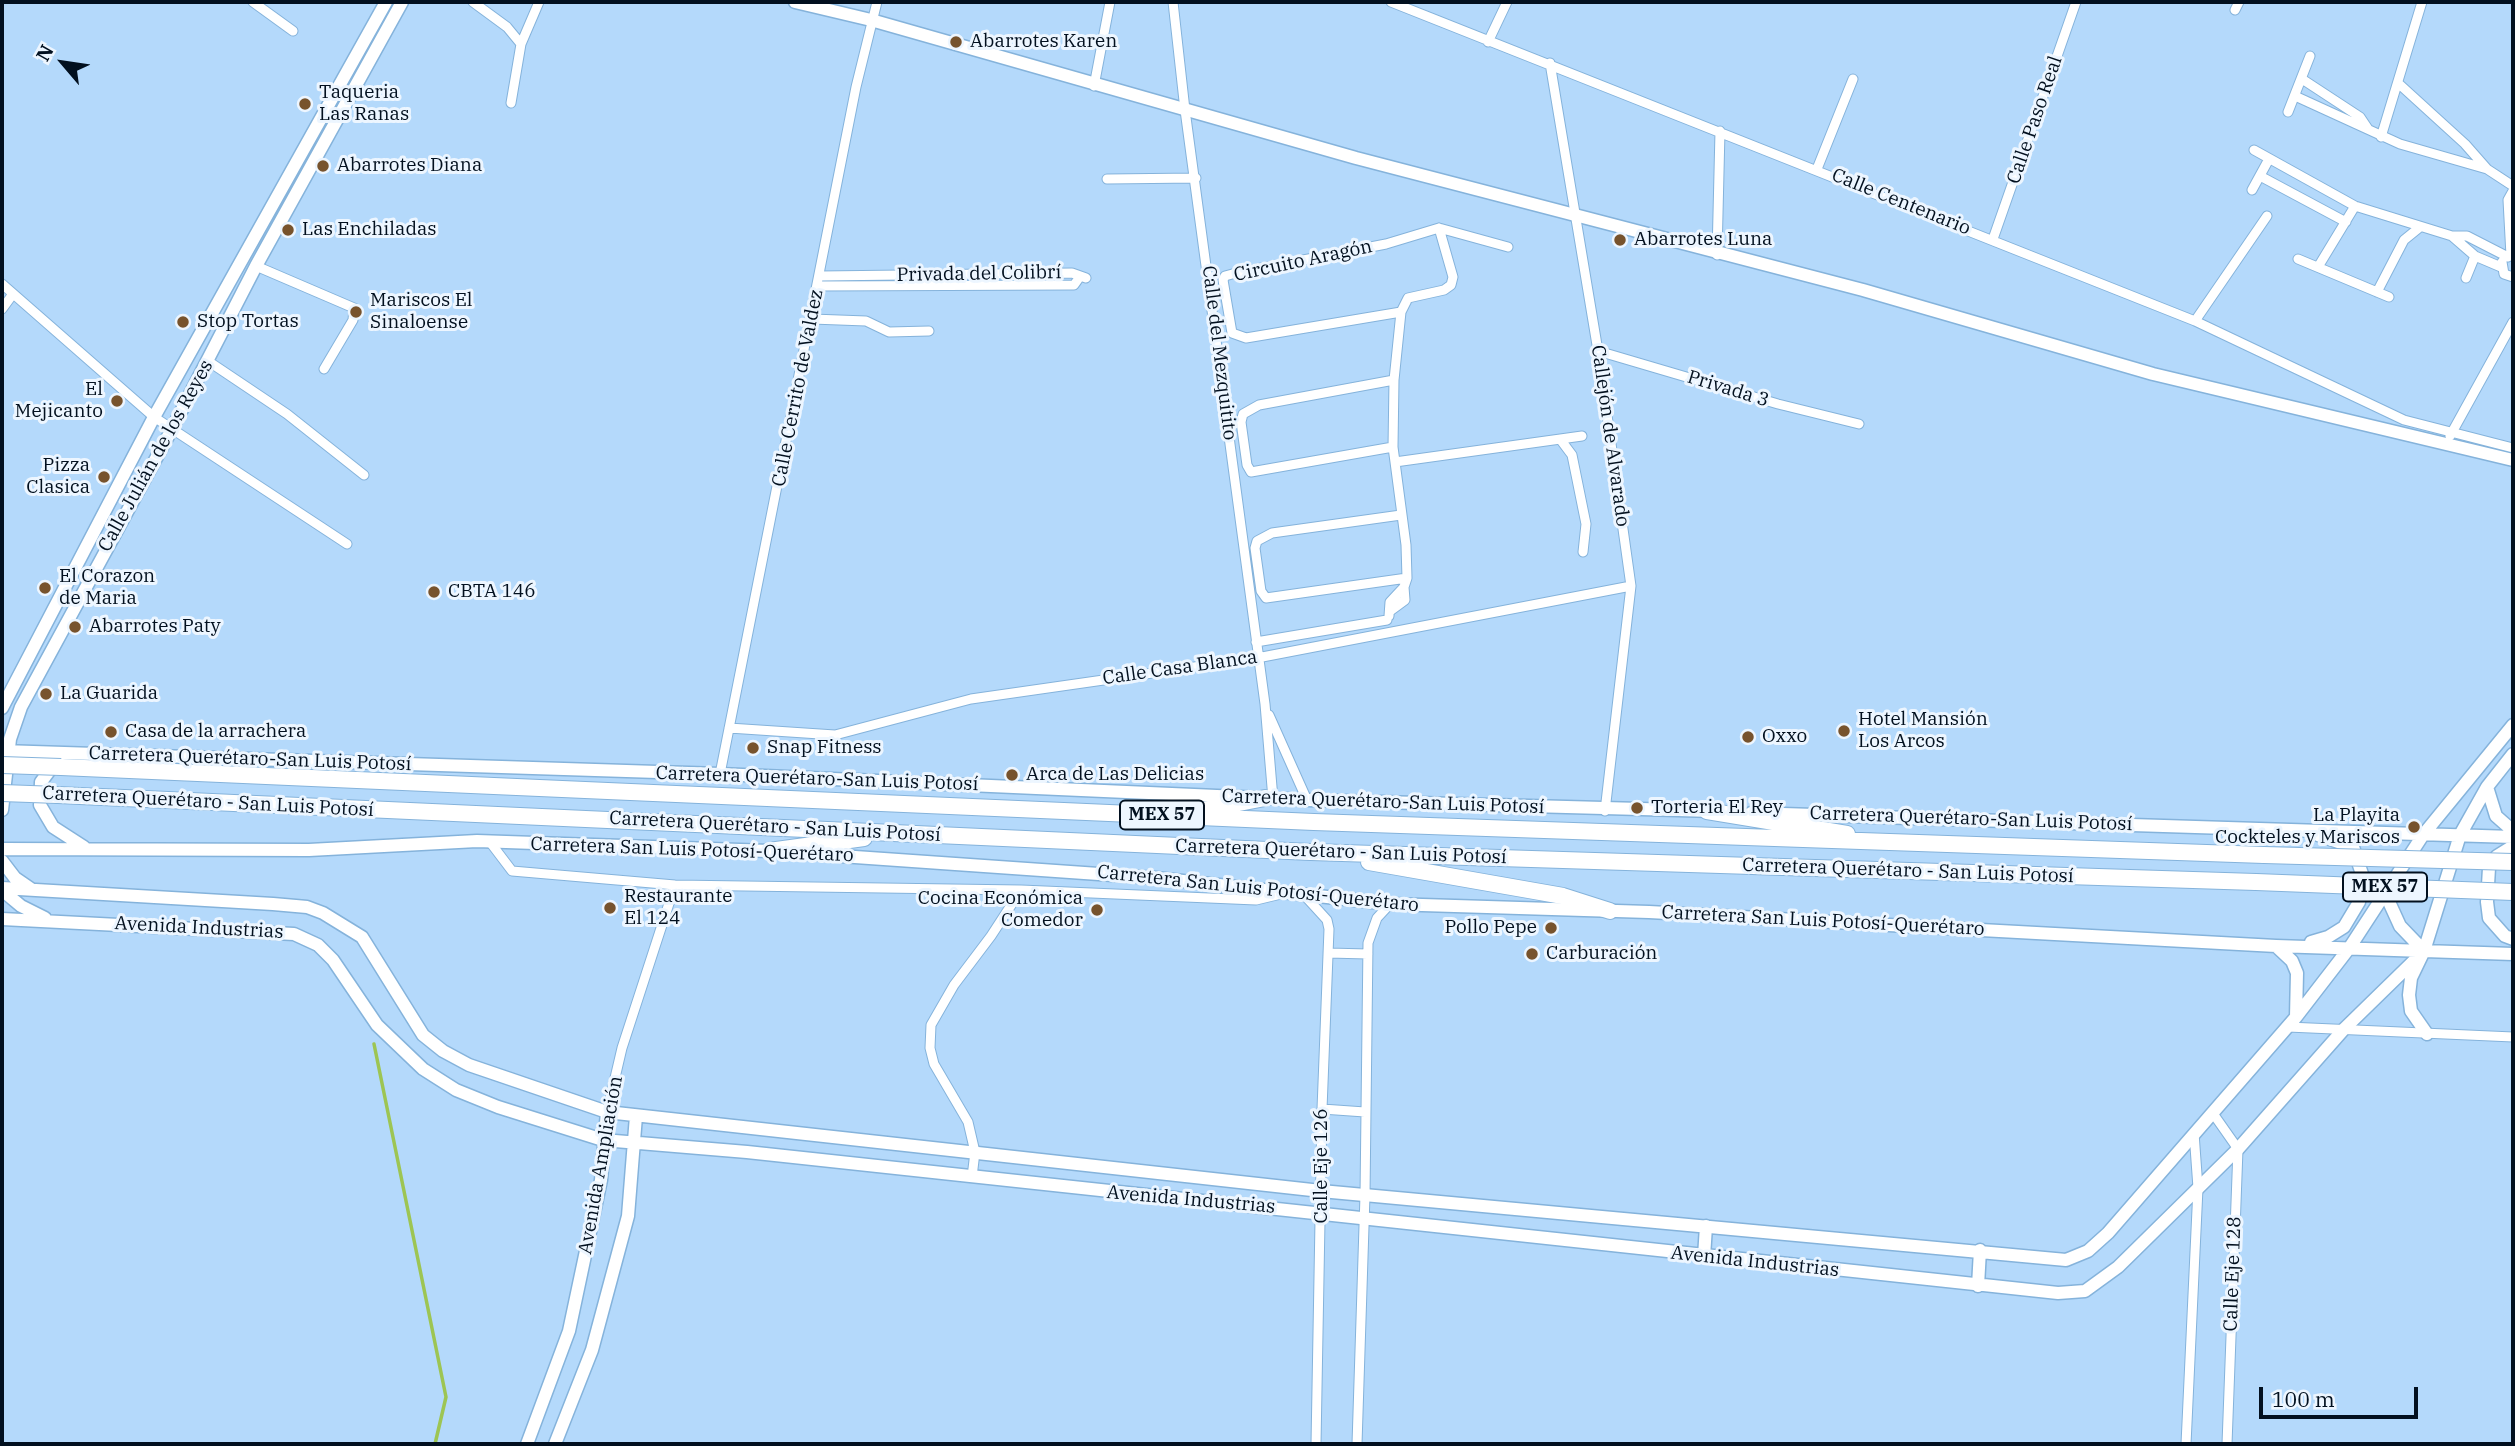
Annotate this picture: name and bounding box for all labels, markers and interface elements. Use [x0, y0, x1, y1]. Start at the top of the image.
north arrow [28, 28, 98, 98]
place label: Abarrotes Karen [970, 31, 1117, 53]
marker: Abarrotes Karen [948, 34, 964, 50]
text: N [30, 40, 59, 65]
street label: Calle Paso Real [2002, 53, 2068, 187]
place label: Taqueria Las Ranas [319, 82, 409, 126]
marker: Taqueria Las Ranas [297, 96, 313, 112]
place label: Abarrotes Diana [337, 155, 482, 177]
marker: Abarrotes Diana [315, 158, 331, 174]
street label: Calle Centenario [1828, 164, 1974, 240]
place label: Las Enchiladas [302, 219, 437, 241]
marker: Las Enchiladas [280, 222, 296, 238]
place label: Abarrotes Luna [1634, 229, 1772, 251]
marker: Abarrotes Luna [1612, 232, 1628, 248]
street label: Circuito Aragón [1232, 235, 1374, 287]
street label: Privada del Colibrí [896, 261, 1062, 287]
street label: Calle del Mezquitito [1197, 264, 1241, 442]
street label: Calle Cerrito de Valdez [768, 287, 828, 489]
place label: Mariscos El Sinaloense [370, 290, 473, 334]
marker: Mariscos El Sinaloense [348, 304, 364, 320]
place label: Stop Tortas [197, 311, 299, 333]
marker: Stop Tortas [175, 314, 191, 330]
street label: Callejón de Alvarado [1586, 344, 1634, 528]
street label: Calle Julián de los Reyes [94, 356, 218, 556]
street label: Privada 3 [1684, 366, 1772, 412]
place label: El Mejicanto [15, 379, 103, 423]
marker: El Mejicanto [109, 393, 125, 409]
place label: Pizza Clasica [26, 455, 90, 499]
marker: Pizza Clasica [96, 469, 112, 485]
place label: El Corazon de Maria [59, 566, 155, 610]
marker: El Corazon de Maria [37, 580, 53, 596]
place label: CBTA 146 [448, 581, 536, 603]
marker: CBTA 146 [426, 584, 442, 600]
place label: Abarrotes Paty [89, 616, 221, 638]
marker: Abarrotes Paty [67, 619, 83, 635]
street label: Calle Casa Blanca [1101, 646, 1259, 690]
place label: La Guarida [60, 683, 158, 705]
marker: La Guarida [38, 686, 54, 702]
place label: Hotel Mansión Los Arcos [1858, 709, 1988, 753]
place label: Casa de la arrachera [125, 721, 306, 743]
marker: Hotel Mansión Los Arcos [1836, 723, 1852, 739]
marker: Casa de la arrachera [103, 724, 119, 740]
place label: Oxxo [1762, 726, 1807, 748]
marker: Oxxo [1740, 729, 1756, 745]
place label: Snap Fitness [767, 737, 882, 759]
marker: Snap Fitness [745, 740, 761, 756]
street label: Carretera Querétaro-San Luis Potosí [88, 742, 412, 776]
street label: Carretera Querétaro-San Luis Potosí [655, 762, 979, 796]
place label: Arca de Las Delicias [1026, 764, 1204, 786]
marker: Arca de Las Delicias [1004, 767, 1020, 783]
street label: Carretera Querétaro - San Luis Potosí [42, 782, 374, 822]
street label: Carretera Querétaro-San Luis Potosí [1221, 785, 1545, 819]
place label: Torteria El Rey [1651, 797, 1783, 819]
road number: MEX 57 [1120, 800, 1204, 830]
marker: Torteria El Rey [1629, 800, 1645, 816]
street label: Carretera Querétaro-San Luis Potosí [1809, 802, 2133, 836]
place label: La Playita Cockteles y Mariscos [2215, 805, 2400, 849]
street label: Carretera Querétaro - San Luis Potosí [609, 807, 941, 847]
marker: La Playita Cockteles y Mariscos [2406, 819, 2422, 835]
street label: Carretera San Luis Potosí-Querétaro [530, 833, 854, 867]
street label: Carretera Querétaro - San Luis Potosí [1175, 835, 1507, 869]
street label: Carretera Querétaro - San Luis Potosí [1742, 854, 2074, 888]
street label: Carretera San Luis Potosí-Querétaro [1096, 861, 1420, 917]
road number: MEX 57 [2343, 872, 2427, 902]
place label: Restaurante El 124 [624, 886, 732, 930]
place label: Cocina Económica Comedor [918, 888, 1083, 932]
marker: Restaurante El 124 [602, 900, 618, 916]
street label: Carretera San Luis Potosí-Querétaro [1661, 901, 1985, 941]
marker: Cocina Económica Comedor [1089, 902, 1105, 918]
street label: Avenida Industrias [114, 912, 284, 944]
place label: Pollo Pepe [1445, 917, 1537, 939]
marker: Pollo Pepe [1543, 920, 1559, 936]
place label: Carburación [1546, 943, 1657, 965]
marker: Carburación [1524, 946, 1540, 962]
street label: Avenida Ampliación [574, 1074, 628, 1256]
street label: Calle Eje 126 [1311, 1108, 1333, 1224]
street label: Avenida Industrias [1106, 1181, 1276, 1219]
street label: Calle Eje 128 [2220, 1216, 2246, 1332]
street label: Avenida Industrias [1670, 1242, 1840, 1282]
scale bar [2263, 1372, 2422, 1416]
text: 100 m [2272, 1385, 2335, 1413]

